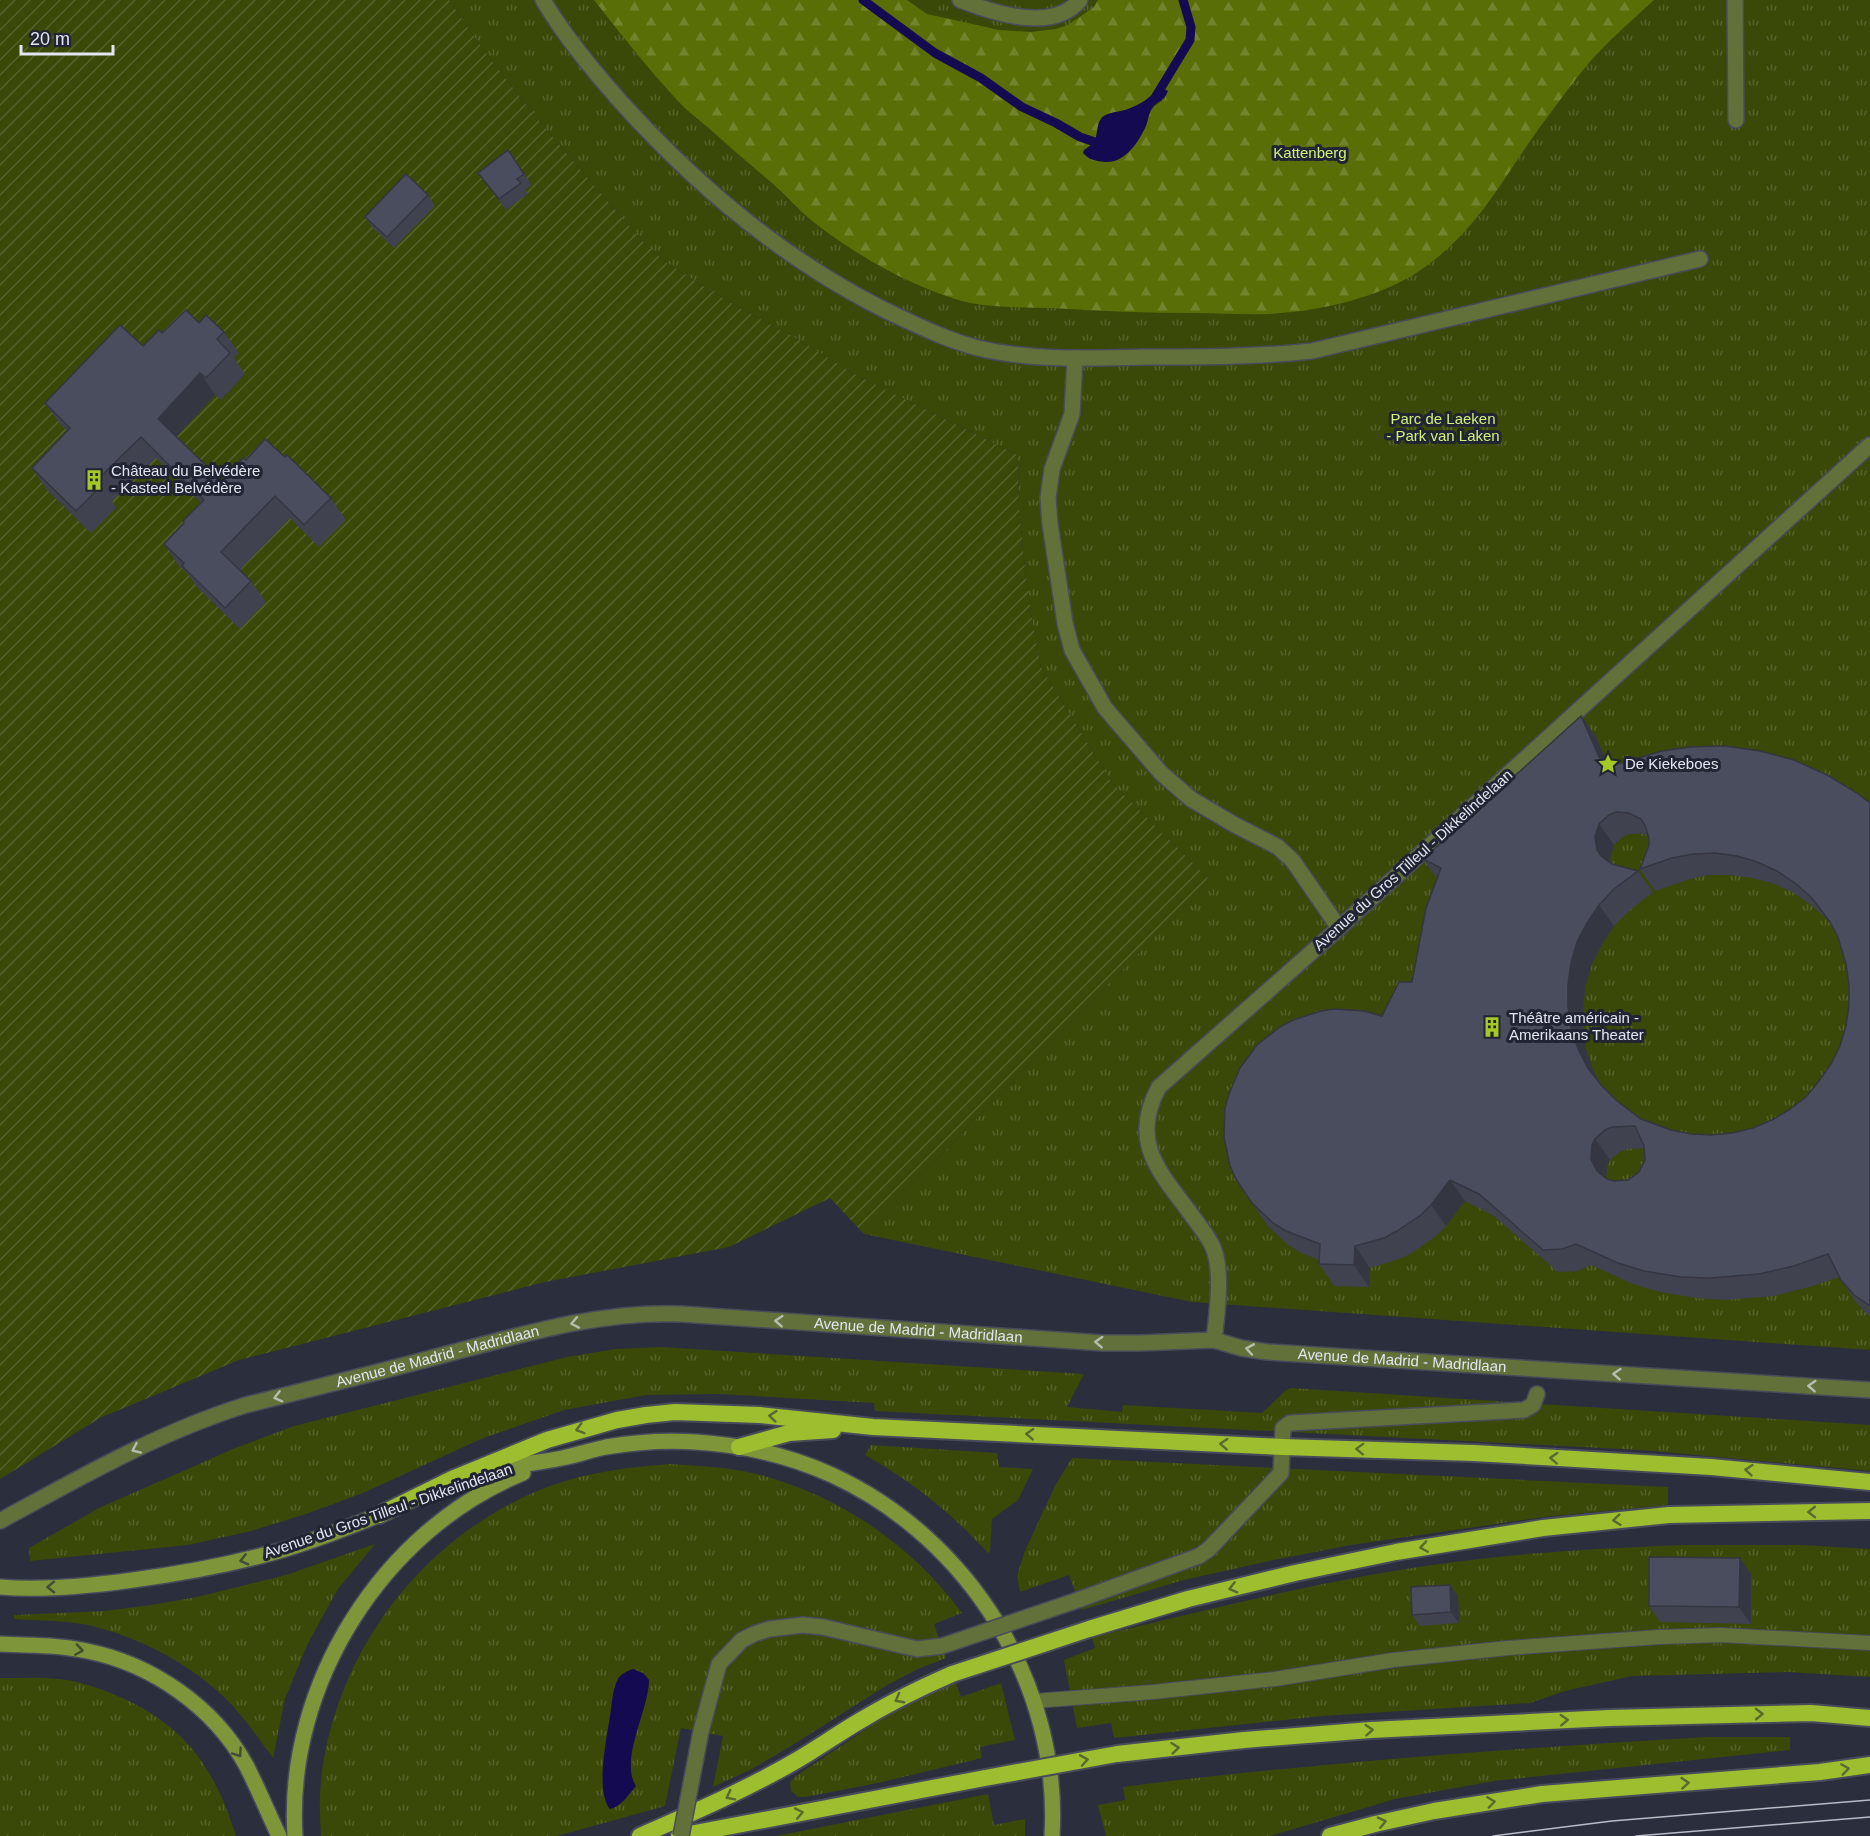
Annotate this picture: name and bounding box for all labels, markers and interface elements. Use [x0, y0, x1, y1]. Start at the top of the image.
scale bar [21, 18, 112, 56]
text: 20 m [30, 29, 70, 49]
park label: Kattenberg [1273, 144, 1347, 161]
park label: Parc de Laeken - Park van Laken [1386, 410, 1500, 444]
place label: Château du Belvédère - Kasteel Belvédère [111, 462, 260, 496]
building icon: Château du Belvédère - Kasteel Belvédère [82, 468, 106, 492]
place icon: De Kiekeboes [1596, 752, 1620, 776]
place label: De Kiekeboes [1625, 755, 1718, 772]
street label: Avenue du Gros Tilleul - Dikkelindelaan [1310, 766, 1516, 953]
place label: Théâtre américain - Amerikaans Theater [1509, 1009, 1644, 1043]
building icon: Théâtre américain - Amerikaans Theater [1480, 1015, 1504, 1039]
street label: Avenue de Madrid - Madridlaan [813, 1314, 1023, 1345]
one-way arrow [774, 1315, 783, 1328]
one-way arrow [570, 1316, 580, 1329]
street label: Avenue de Madrid - Madridlaan [334, 1322, 541, 1390]
one-way arrow [1094, 1336, 1103, 1349]
one-way arrow [1245, 1343, 1255, 1356]
street label: Avenue de Madrid - Madridlaan [1297, 1345, 1507, 1375]
one-way arrow [1612, 1368, 1622, 1381]
one-way arrow [1807, 1380, 1816, 1393]
one-way arrow [273, 1389, 283, 1402]
one-way arrow [769, 1410, 778, 1423]
one-way arrow [575, 1422, 585, 1435]
one-way arrow [1025, 1428, 1034, 1440]
one-way arrow [1220, 1437, 1229, 1450]
one-way arrow [132, 1442, 143, 1454]
one-way arrow [1355, 1443, 1364, 1456]
one-way arrow [1550, 1452, 1559, 1465]
street label: Avenue du Gros Tilleul - Dikkelindelaan [261, 1460, 514, 1561]
one-way arrow [1744, 1464, 1754, 1477]
one-way arrow [1807, 1505, 1816, 1518]
one-way arrow [1612, 1514, 1621, 1526]
one-way arrow [1419, 1541, 1428, 1553]
one-way arrow [239, 1553, 249, 1566]
one-way arrow [47, 1581, 56, 1593]
one-way arrow [1228, 1581, 1238, 1594]
one-way arrow [75, 1643, 84, 1655]
one-way arrow [895, 1692, 905, 1703]
one-way arrow [1754, 1707, 1763, 1720]
one-way arrow [1560, 1714, 1569, 1727]
one-way arrow [1365, 1724, 1374, 1737]
one-way arrow [1170, 1742, 1180, 1755]
one-way arrow [231, 1746, 242, 1757]
one-way arrow [1079, 1754, 1089, 1767]
one-way arrow [1841, 1763, 1850, 1775]
one-way arrow [1681, 1777, 1690, 1790]
one-way arrow [726, 1788, 737, 1800]
one-way arrow [1487, 1796, 1496, 1808]
one-way arrow [793, 1807, 803, 1820]
one-way arrow [1376, 1817, 1386, 1830]

